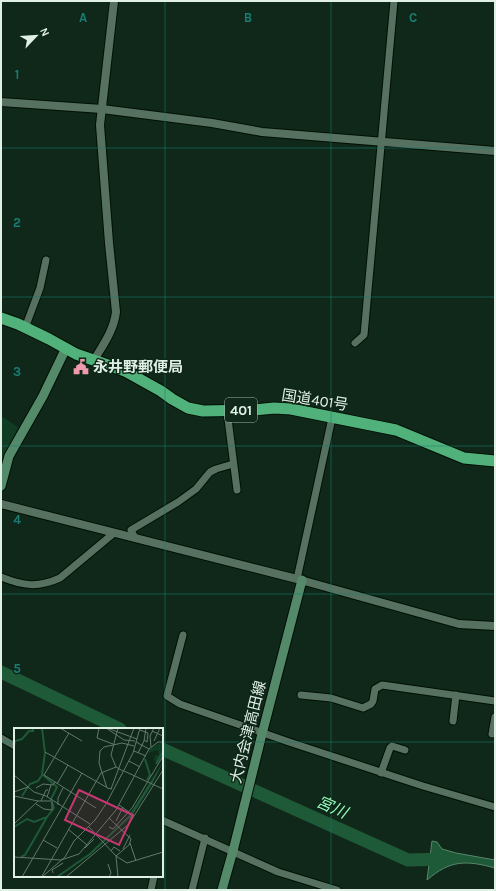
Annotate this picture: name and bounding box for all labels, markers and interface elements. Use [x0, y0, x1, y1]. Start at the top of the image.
text: A [79, 10, 87, 25]
text: B [244, 10, 252, 25]
text: C [409, 10, 417, 25]
north arrow [16, 16, 56, 56]
text: N [37, 26, 52, 38]
text: 1 [15, 67, 19, 82]
text: 2 [13, 215, 21, 230]
public building icon: 永井野郵便局 [72, 358, 90, 376]
place label: 永井野郵便局 [93, 358, 183, 376]
text: 3 [13, 364, 21, 379]
street label: 国道401号 [280, 386, 350, 414]
road number: 401 [225, 398, 257, 422]
text: 4 [13, 512, 21, 527]
text: 5 [13, 661, 21, 676]
street label: 大内会津高田線 [227, 679, 269, 785]
inset map [14, 728, 163, 877]
water label: 宮川 [314, 792, 352, 823]

